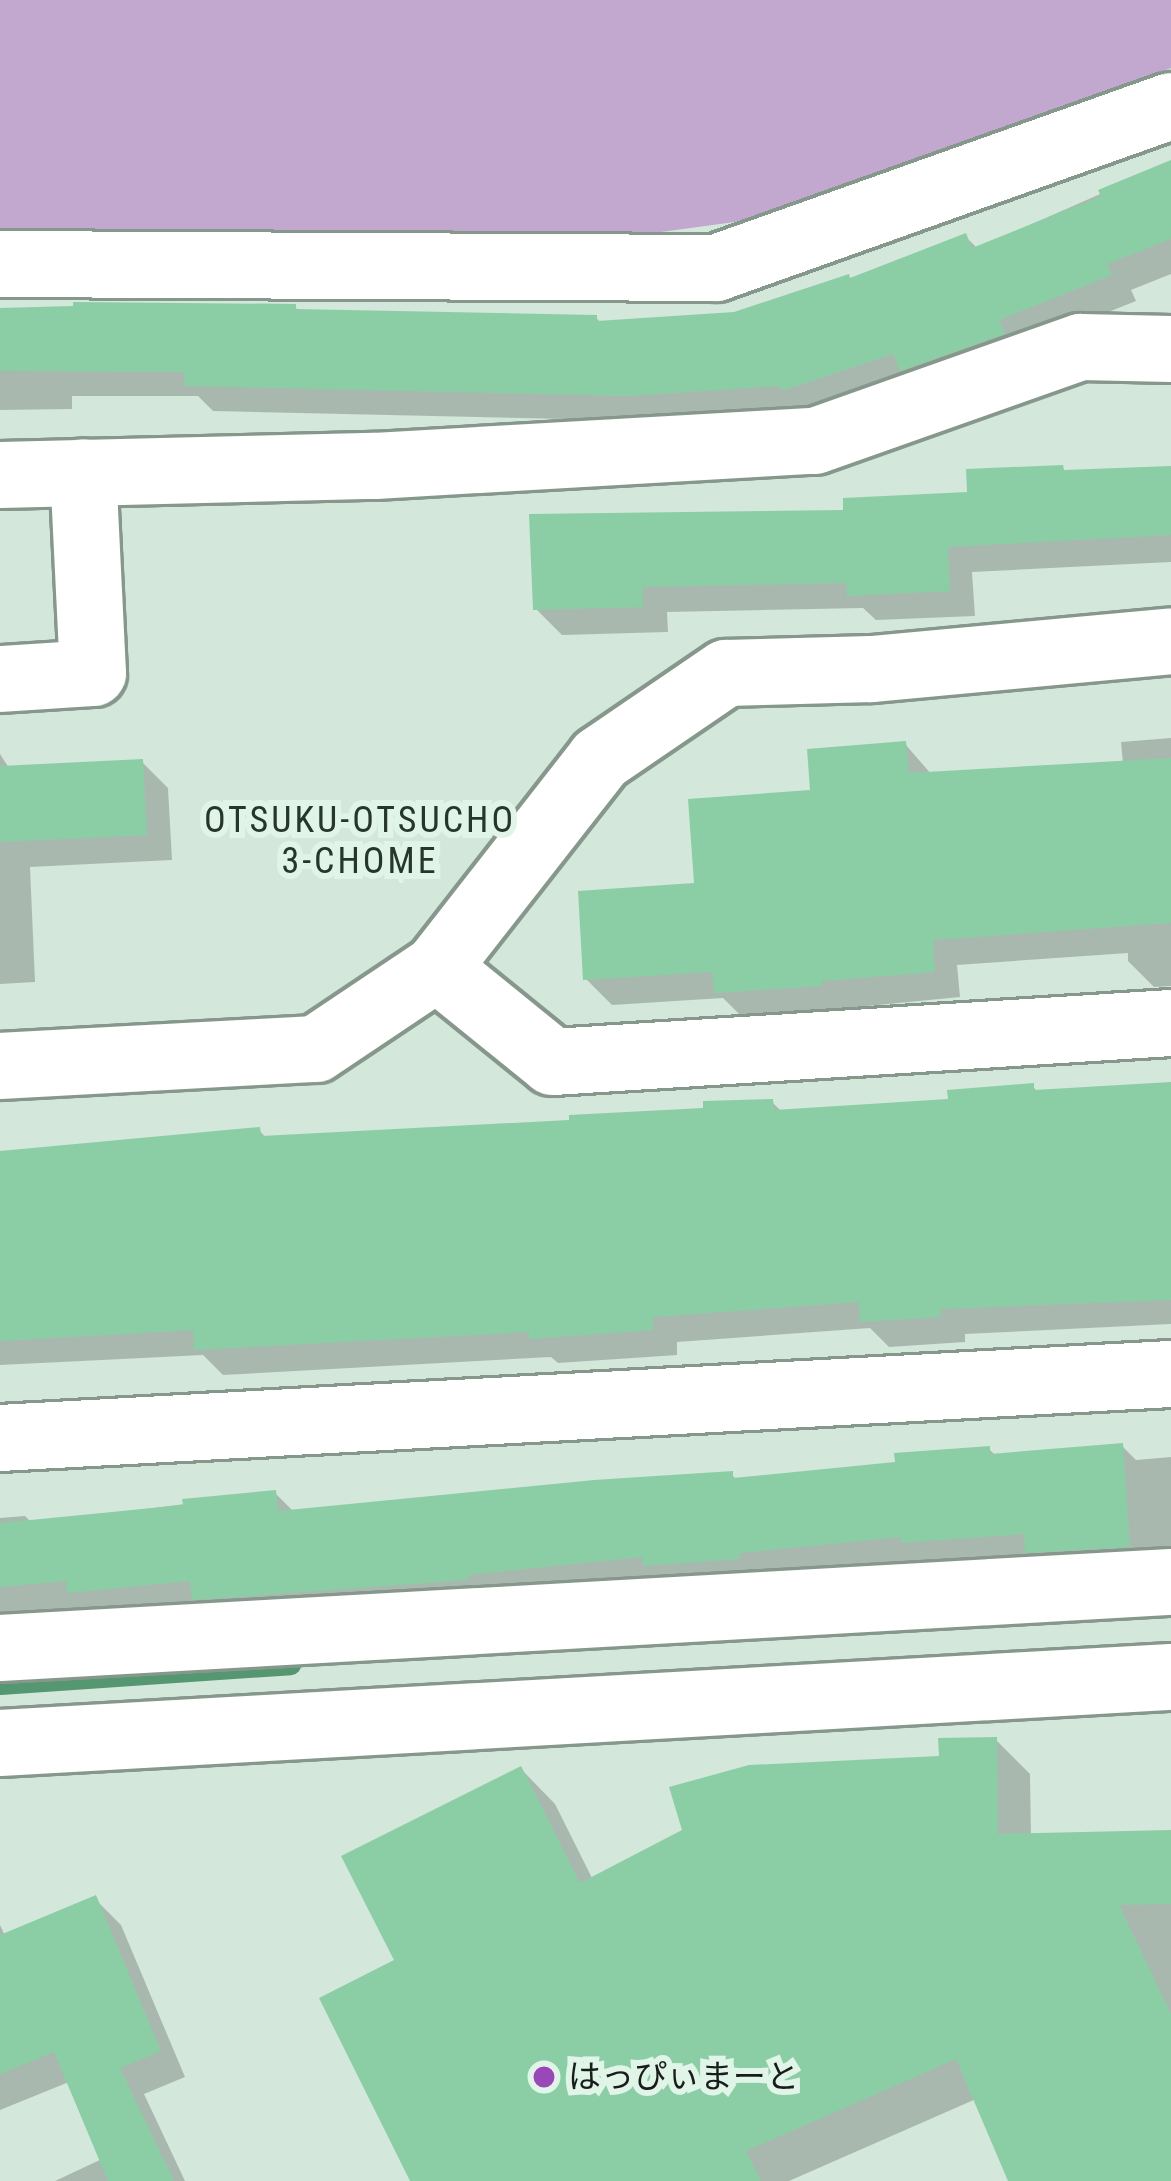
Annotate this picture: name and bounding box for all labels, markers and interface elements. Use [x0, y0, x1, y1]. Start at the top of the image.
district label: OTSUKU-OTSUCHO 3-CHOME [204, 798, 516, 883]
place label: はっぴぃまーと [568, 2057, 799, 2097]
marker: はっぴぃまーと [531, 2064, 557, 2090]

